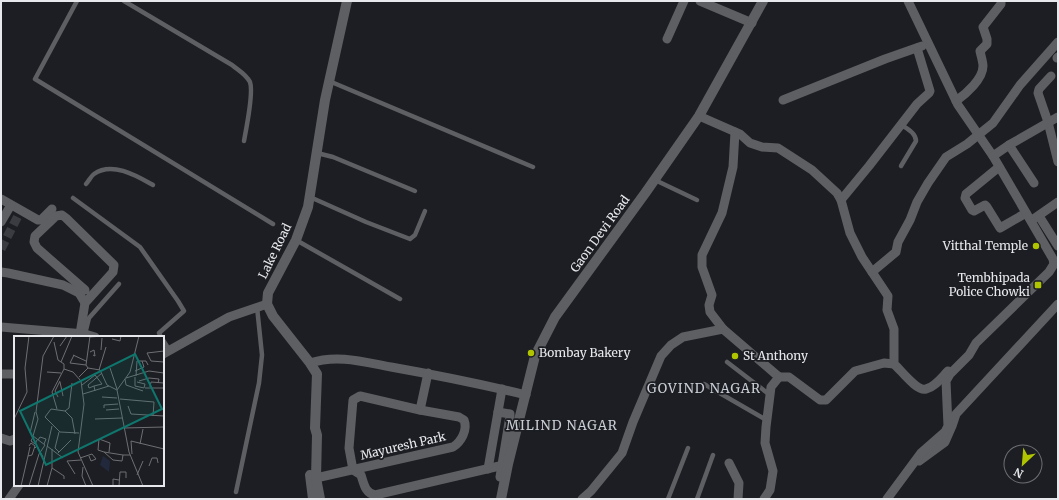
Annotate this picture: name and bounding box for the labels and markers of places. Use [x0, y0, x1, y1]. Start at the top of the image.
place label: Vitthal Temple [942, 238, 1028, 253]
marker: Vitthal Temple [1031, 241, 1041, 251]
place label: Tembhipada Police Chowki [949, 270, 1031, 299]
marker: Tembhipada Police Chowki [1033, 280, 1043, 290]
place label: Bombay Bakery [539, 345, 630, 360]
marker: Bombay Bakery [526, 348, 536, 358]
place label: St Anthony [743, 348, 808, 363]
marker: St Anthony [730, 351, 740, 361]

